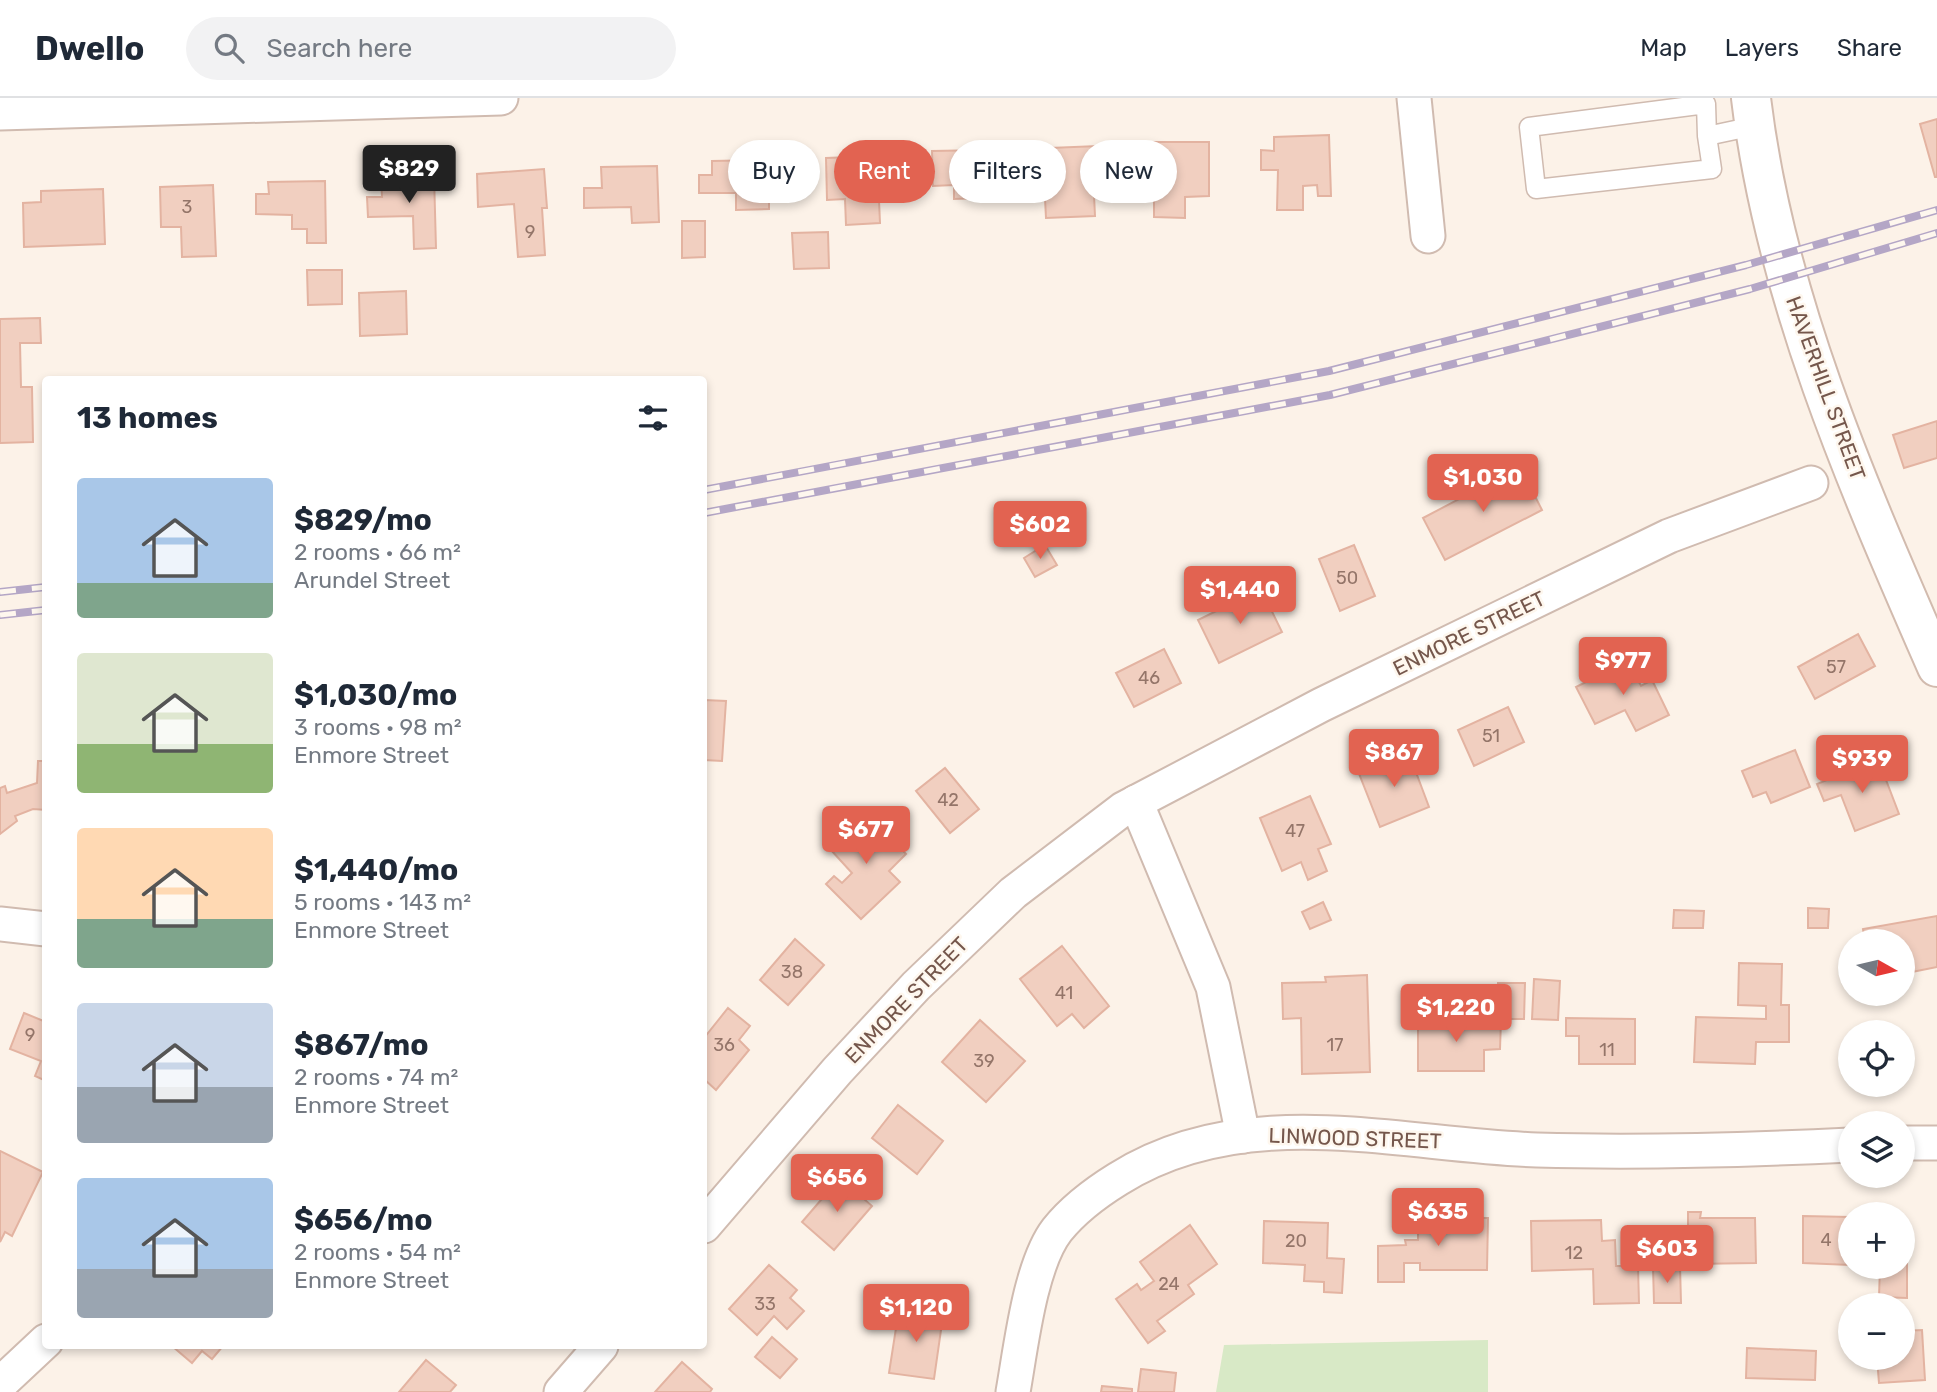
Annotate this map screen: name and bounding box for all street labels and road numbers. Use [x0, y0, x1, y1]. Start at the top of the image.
street label: HAVERHILL STREET [1781, 293, 1871, 483]
street label: ENMORE STREET [1389, 585, 1549, 681]
street label: ENMORE STREET [839, 932, 973, 1068]
street label: LINWOOD STREET [1268, 1122, 1442, 1154]

